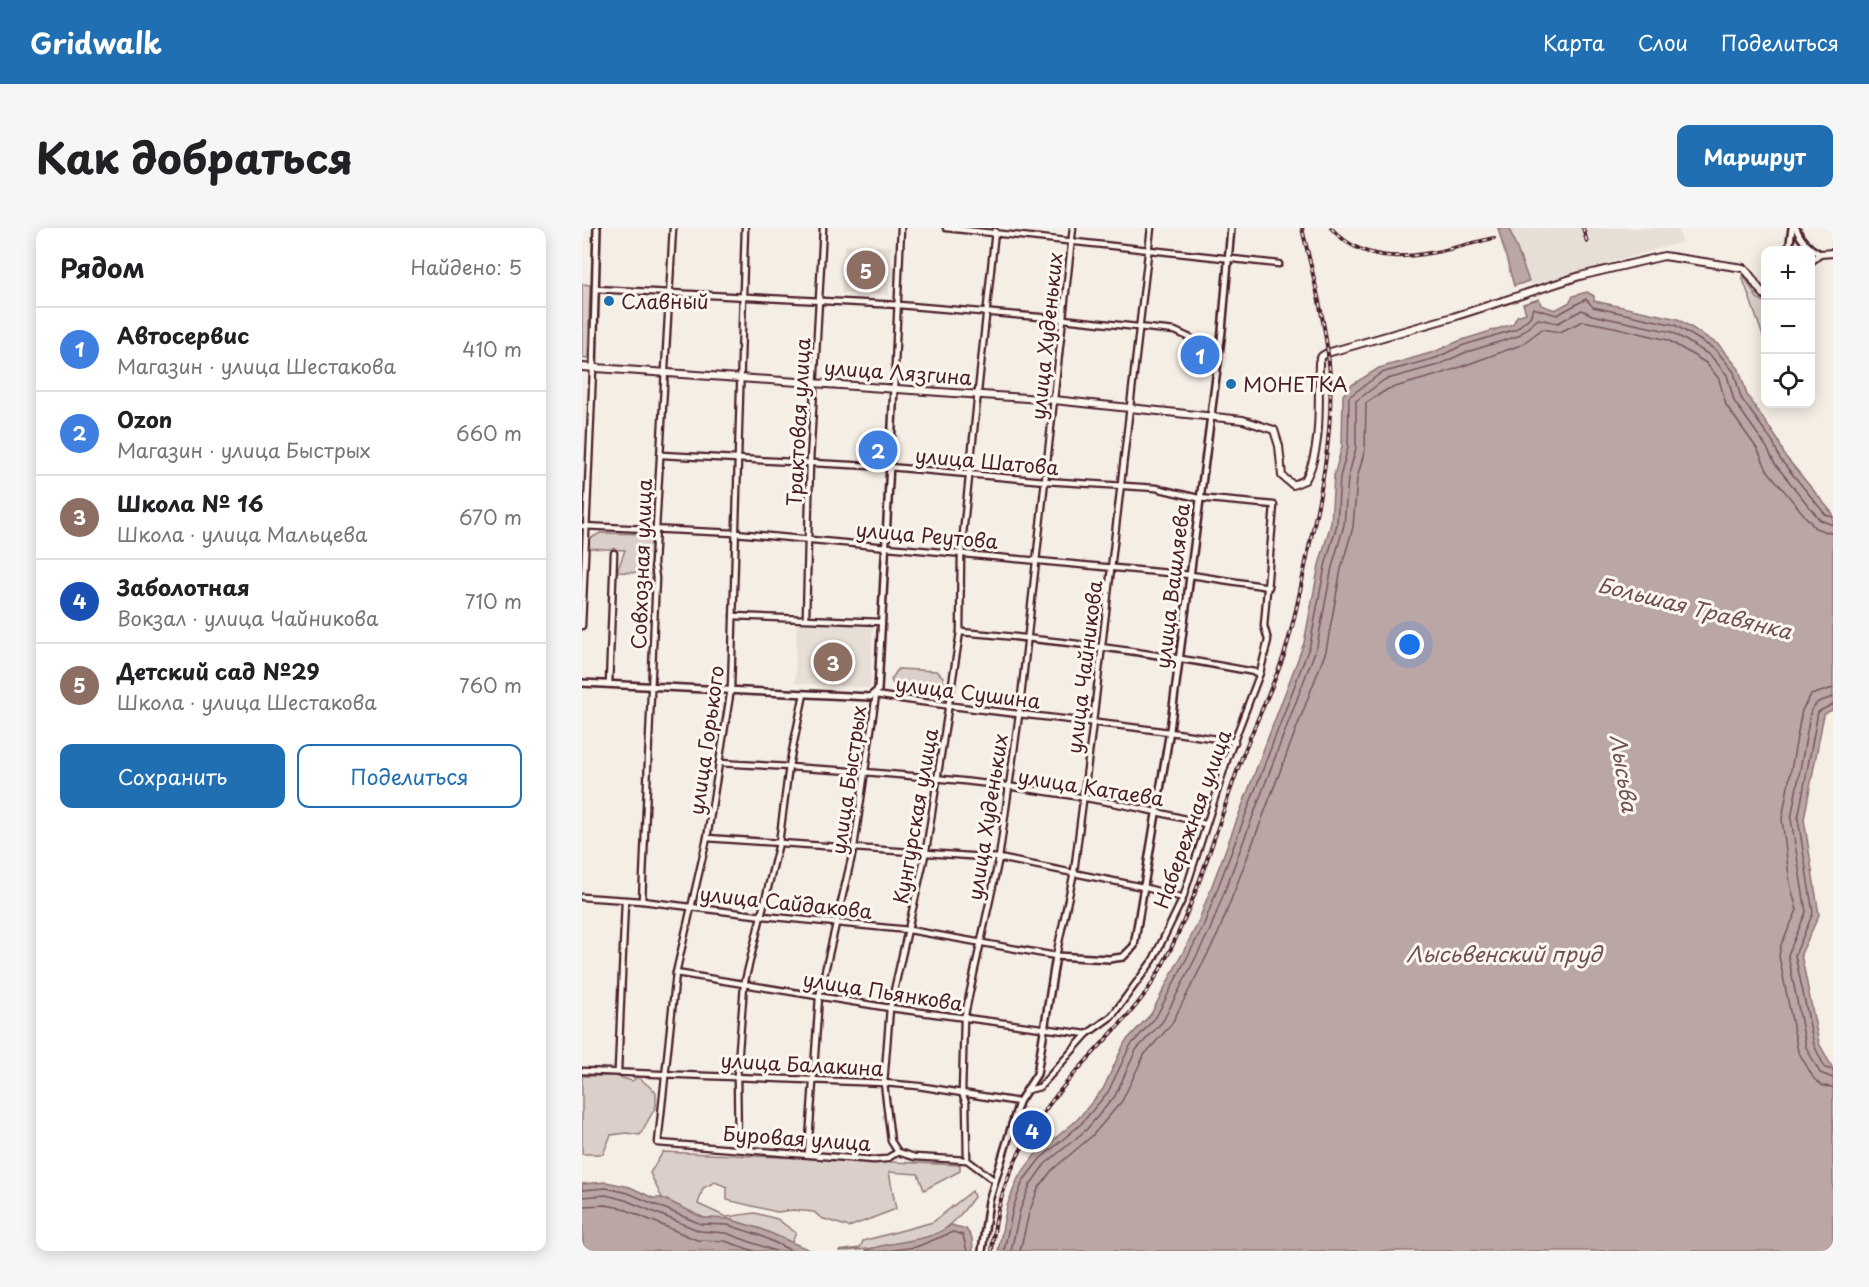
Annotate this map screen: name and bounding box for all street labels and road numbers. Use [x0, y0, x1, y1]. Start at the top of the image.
street label: улица Худеньких [1022, 251, 1070, 421]
street label: Трактовая улица [779, 337, 817, 507]
street label: улица Лязгина [823, 352, 973, 392]
street label: улица Шатова [914, 440, 1061, 482]
street label: Совхозная улица [623, 478, 659, 650]
street label: улица Вашляева [1147, 501, 1197, 670]
street label: улица Реутова [855, 514, 1000, 556]
street label: улица Чайникова [1058, 578, 1110, 755]
street label: улица Горького [681, 663, 731, 817]
street label: улица Сушина [894, 668, 1043, 716]
street label: улица Быстрых [823, 704, 873, 856]
street label: Кунгурская улица [885, 725, 945, 906]
street label: Набережная улица [1146, 725, 1238, 913]
street label: улица Худеньких [959, 732, 1015, 902]
street label: улица Катаева [1016, 761, 1167, 813]
street label: улица Сайдакова [698, 878, 874, 926]
street label: улица Пьянкова [801, 964, 966, 1019]
street label: улица Балакина [720, 1045, 885, 1083]
street label: Буровая улица [722, 1118, 872, 1158]

